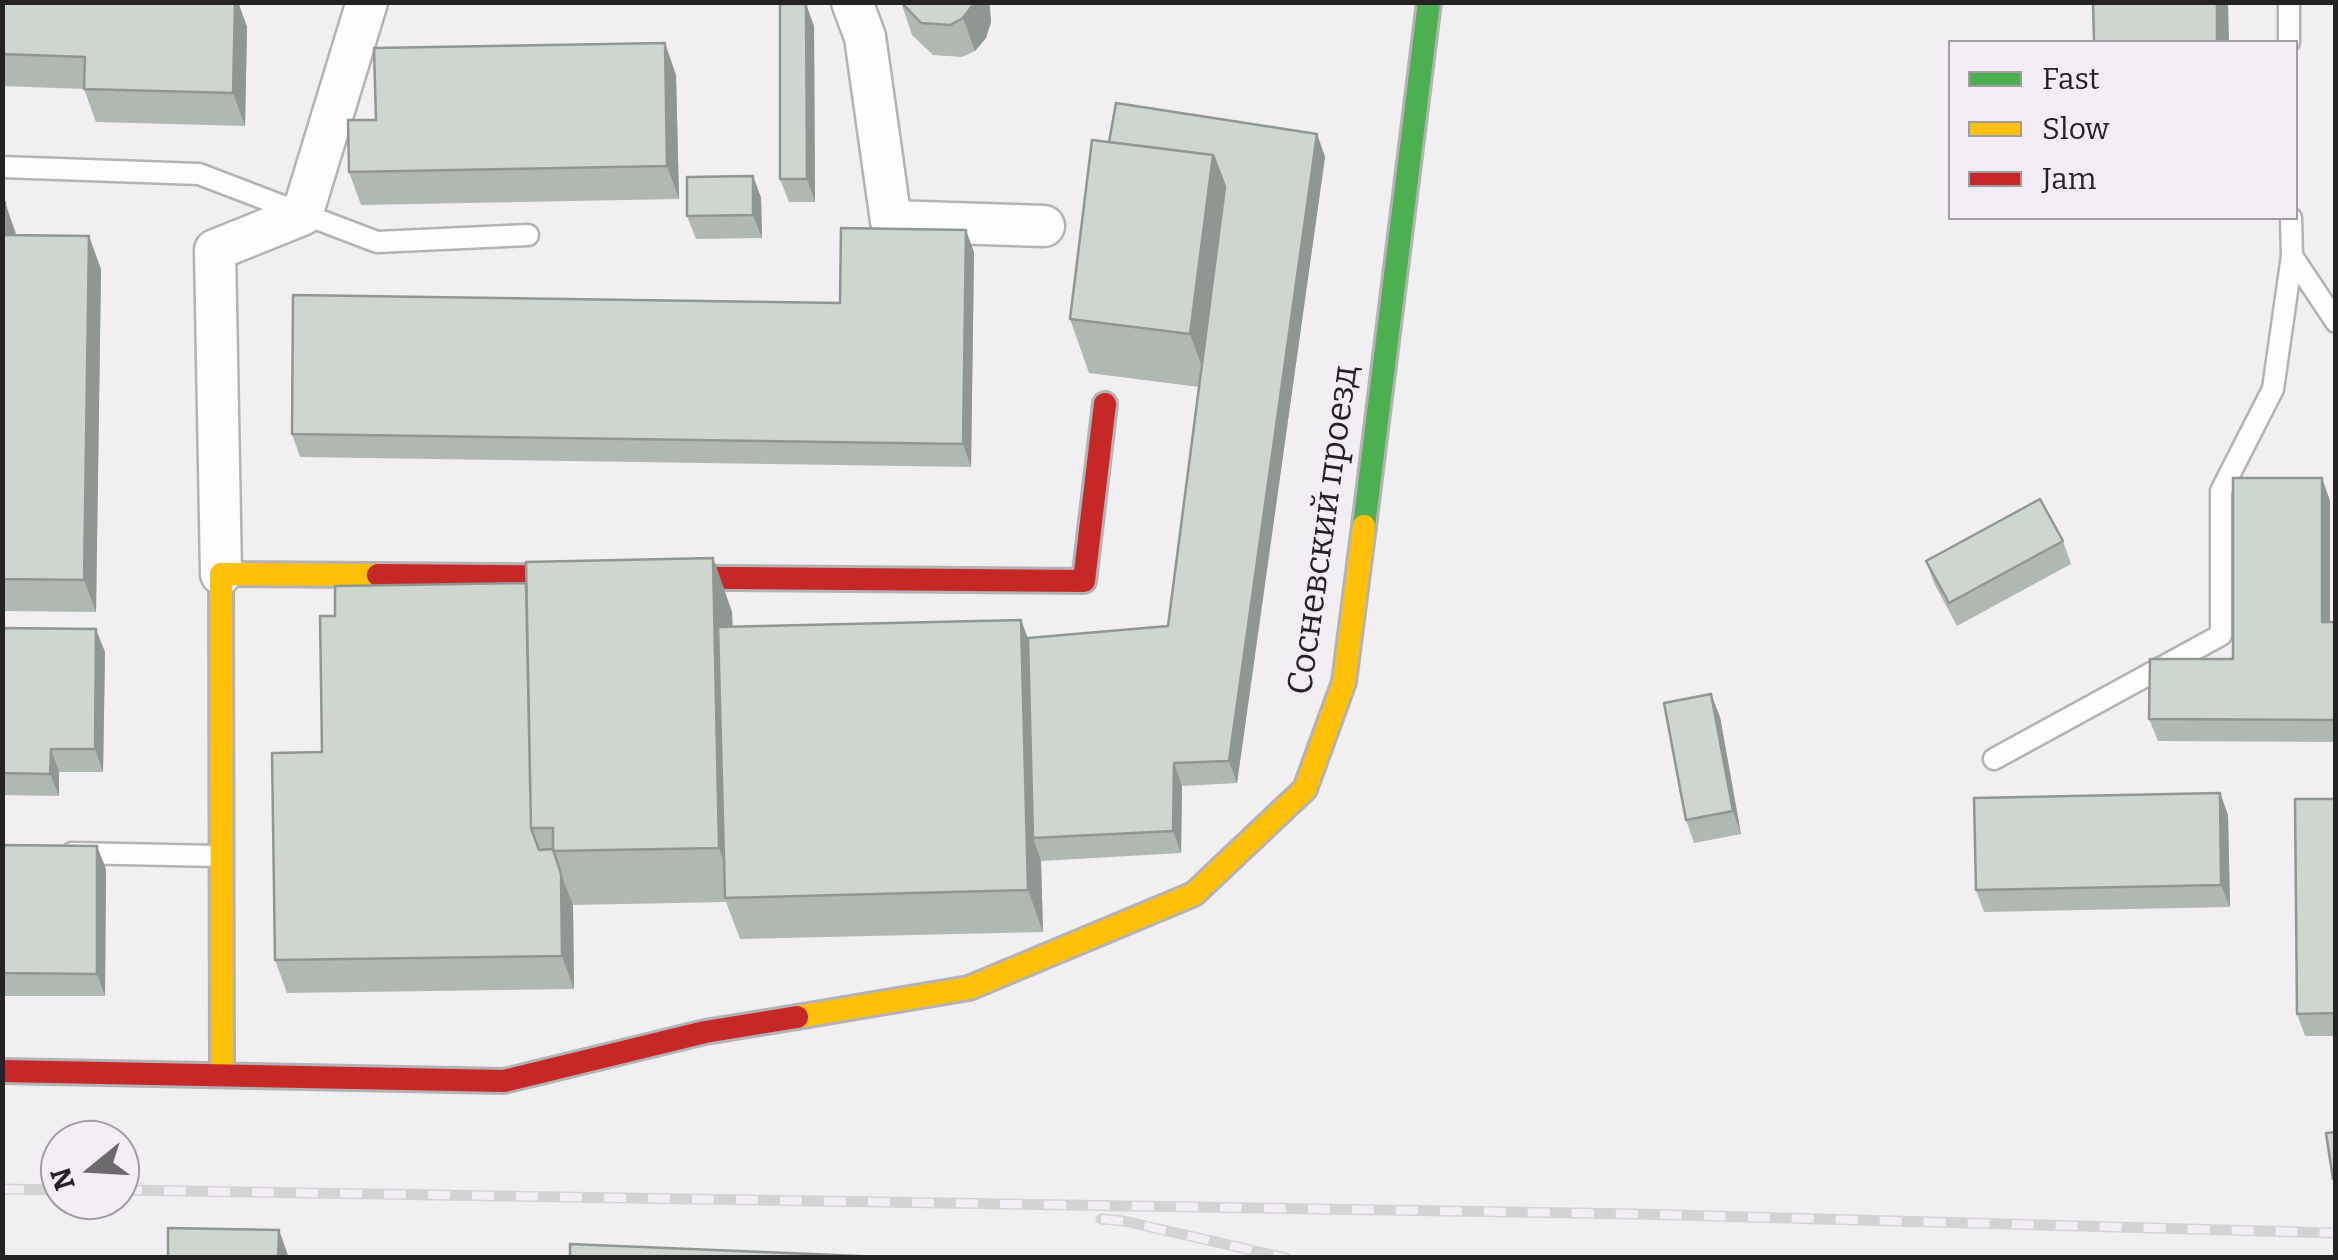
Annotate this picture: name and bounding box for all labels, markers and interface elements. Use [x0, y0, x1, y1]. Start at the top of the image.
legend [1948, 40, 2298, 220]
text: Fast [2042, 61, 2100, 97]
text: Slow [2042, 111, 2109, 147]
text: Jam [2042, 161, 2096, 197]
street label: Сосневский проезд [1280, 363, 1368, 697]
north arrow [40, 1120, 140, 1220]
text: N [44, 1163, 82, 1194]

